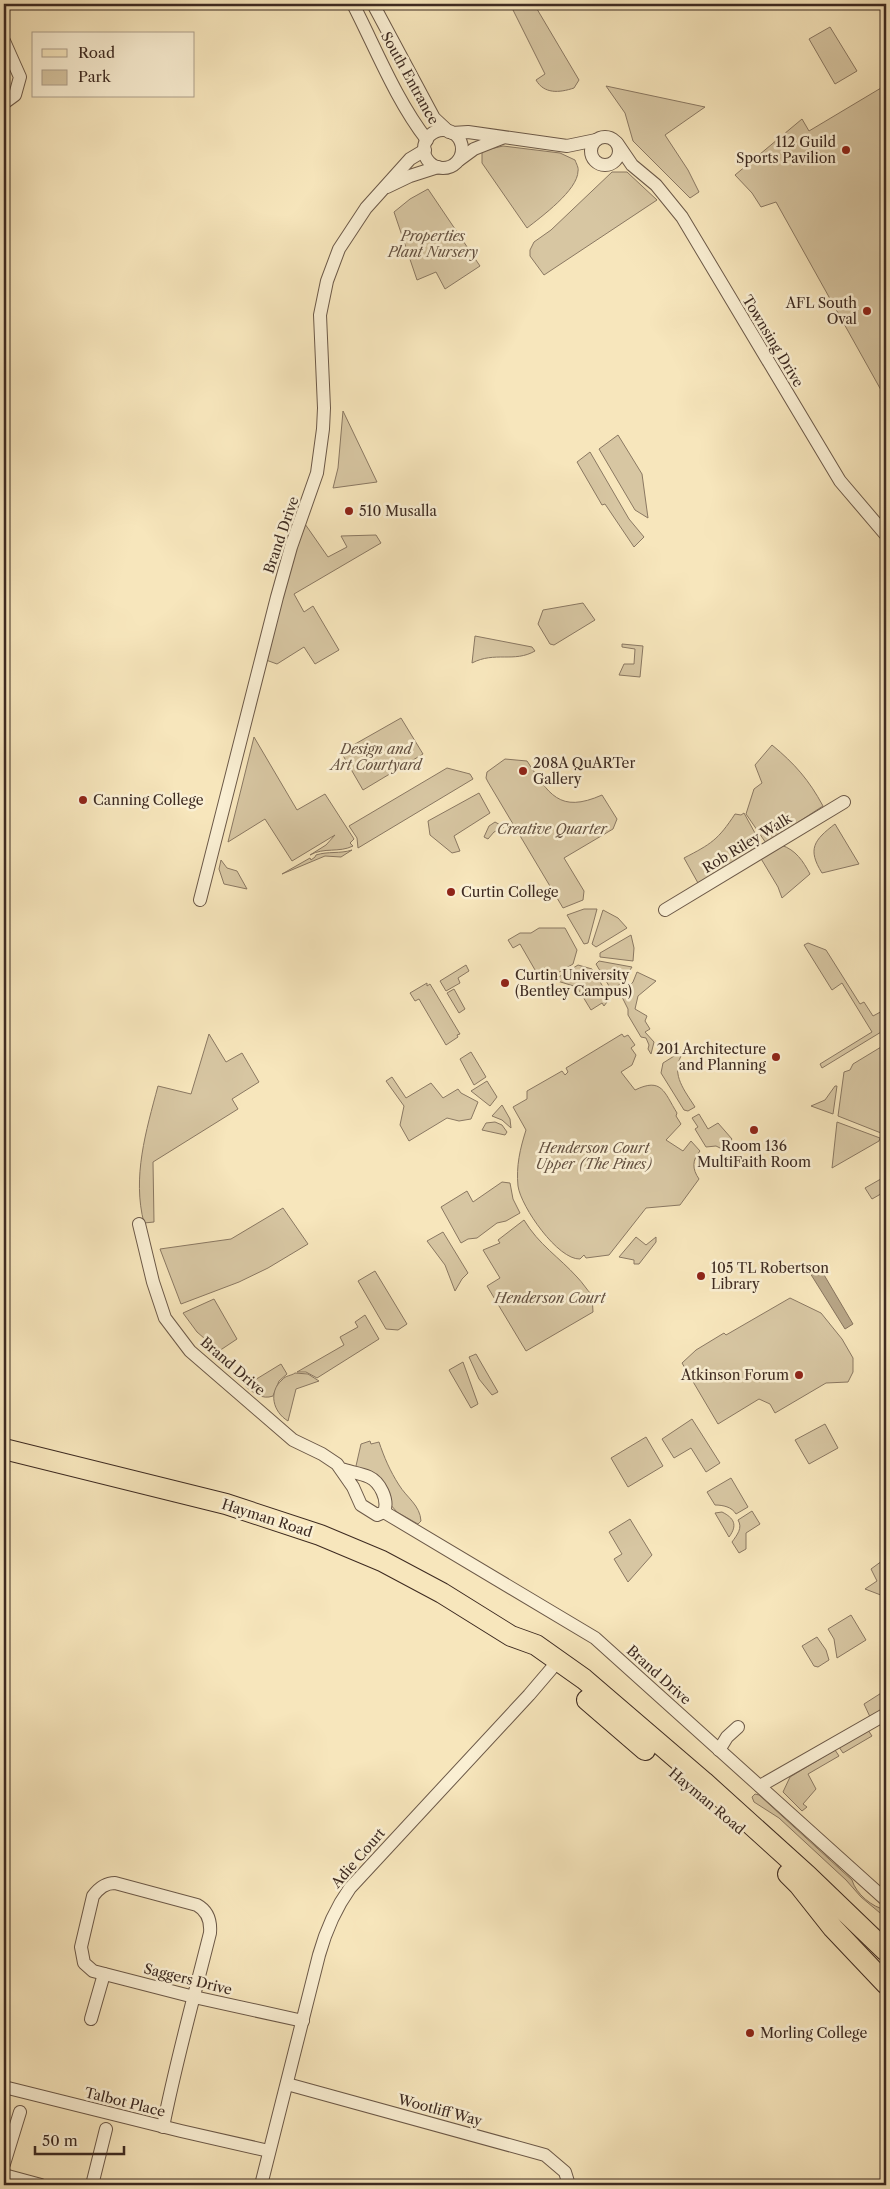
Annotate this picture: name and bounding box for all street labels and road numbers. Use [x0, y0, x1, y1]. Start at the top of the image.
street label: South Entrance [377, 28, 443, 128]
street label: Townsing Drive [738, 292, 808, 390]
street label: Brand Drive [259, 494, 303, 576]
street label: Rob Riley Walk [699, 809, 796, 877]
street label: Brand Drive [197, 1333, 269, 1399]
street label: Hayman Road [219, 1495, 315, 1541]
street label: Brand Drive [623, 1641, 695, 1709]
street label: Hayman Road [665, 1764, 749, 1838]
street label: Adie Court [326, 1824, 389, 1892]
street label: Saggers Drive [142, 1959, 234, 1999]
street label: Talbot Place [83, 2083, 167, 2121]
street label: Wootliff Way [395, 2090, 484, 2130]

